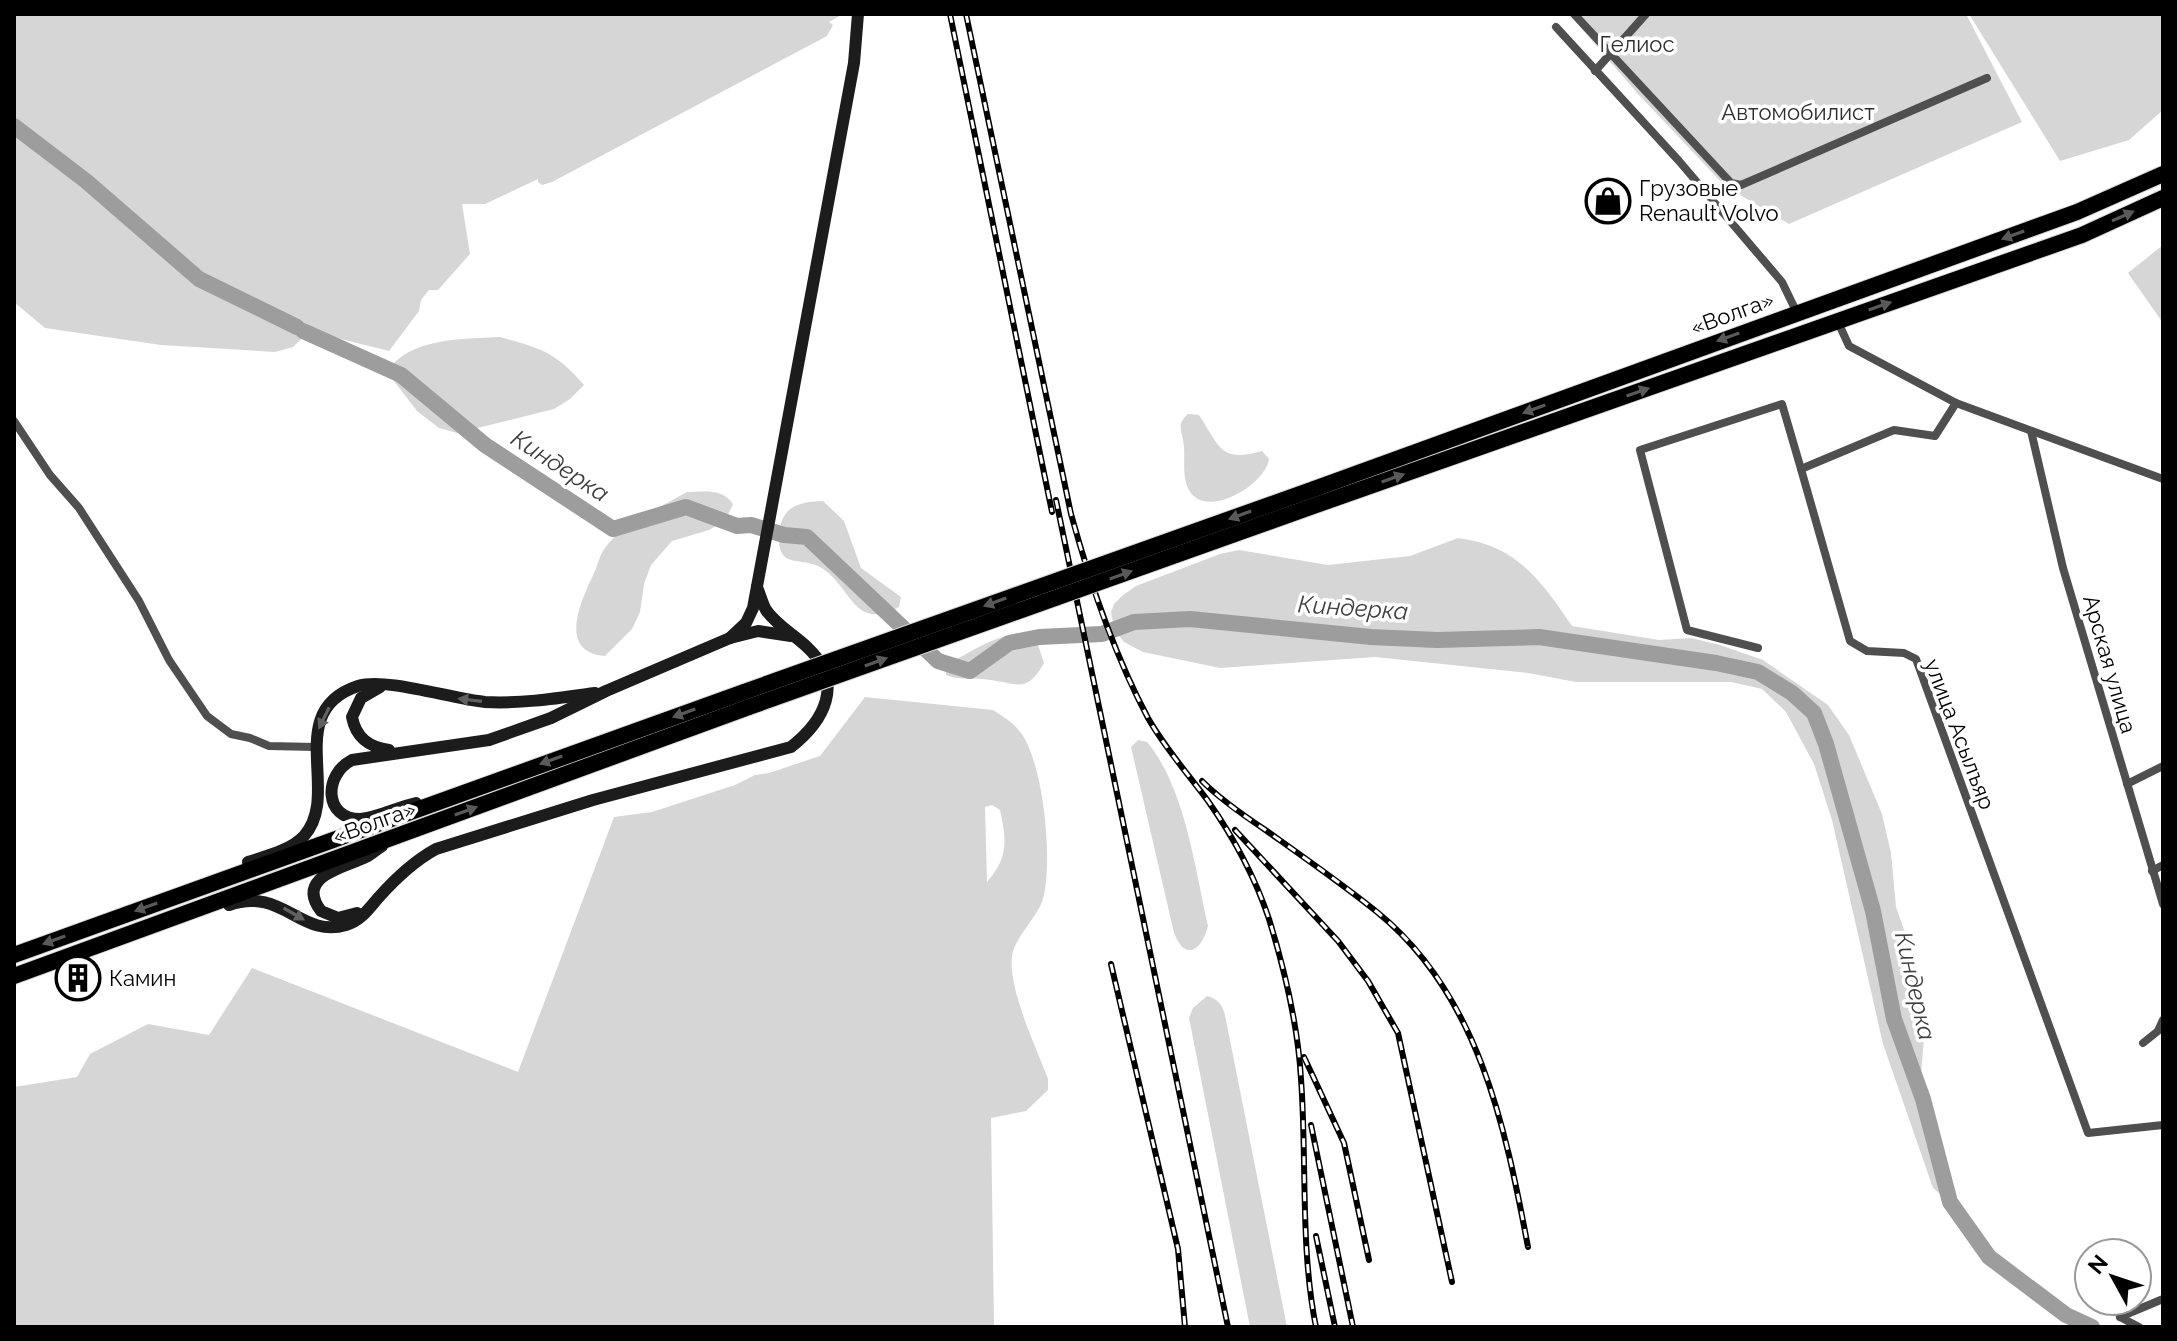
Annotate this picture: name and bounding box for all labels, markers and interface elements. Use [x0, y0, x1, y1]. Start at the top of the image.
park label: Гелиос [1599, 31, 1675, 57]
park label: Автомобилист [1721, 99, 1875, 125]
place label: Грузовые Renault Volvo [1639, 175, 1779, 226]
shop icon: Грузовые Renault Volvo [1584, 177, 1632, 225]
one-way arrow [2112, 209, 2135, 223]
one-way arrow [2001, 229, 2025, 242]
street label: «Волга» [1687, 286, 1777, 340]
one-way arrow [1868, 299, 1892, 312]
one-way arrow [1716, 332, 1740, 344]
one-way arrow [1626, 385, 1650, 398]
one-way arrow [1522, 403, 1546, 416]
water label: Киндерка [506, 423, 614, 508]
one-way arrow [1381, 472, 1405, 484]
one-way arrow [1228, 509, 1252, 522]
one-way arrow [1109, 568, 1133, 581]
water label: Киндерка [1297, 589, 1409, 626]
street label: Арская улица [2078, 592, 2142, 736]
one-way arrow [983, 596, 1007, 609]
street label: улица Асылъяр [1919, 655, 2001, 813]
one-way arrow [864, 656, 888, 668]
one-way arrow [457, 693, 482, 706]
one-way arrow [317, 707, 330, 730]
one-way arrow [672, 707, 696, 719]
one-way arrow [539, 755, 563, 767]
street label: «Волга» [329, 795, 419, 849]
one-way arrow [454, 805, 478, 817]
one-way arrow [134, 901, 158, 913]
one-way arrow [283, 907, 305, 921]
water label: Киндерка [1889, 929, 1942, 1043]
one-way arrow [42, 934, 66, 947]
building icon: Камин [54, 954, 102, 1002]
place label: Камин [109, 965, 176, 991]
north arrow [2073, 1237, 2153, 1317]
text: N [2082, 1249, 2113, 1279]

